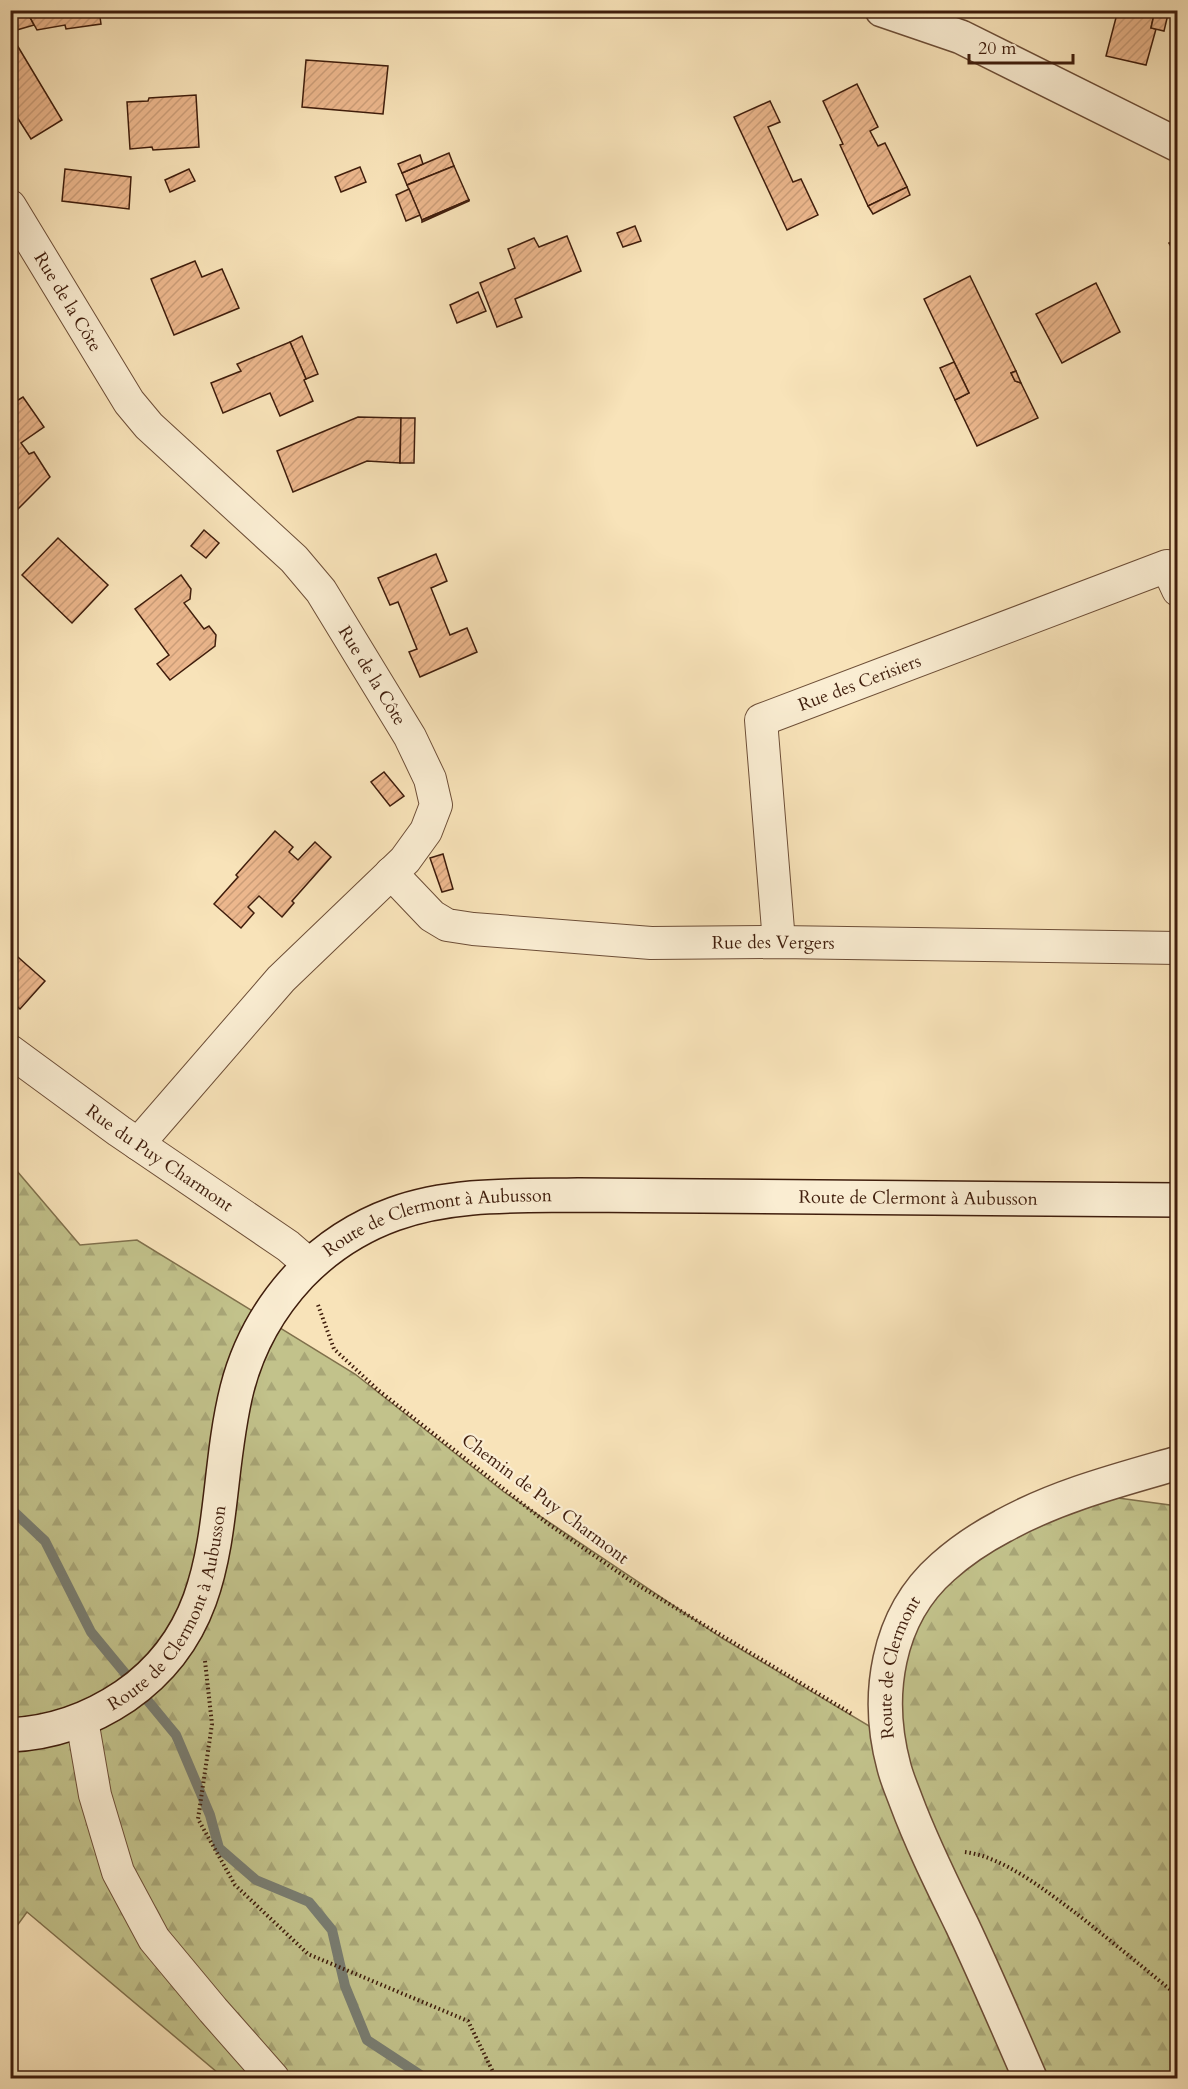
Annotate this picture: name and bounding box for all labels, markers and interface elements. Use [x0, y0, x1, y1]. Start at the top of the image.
scale bar [969, 27, 1072, 65]
text: 20 m [978, 36, 1017, 61]
street label: Rue de la Côte [28, 247, 108, 356]
street label: Rue de la Côte [332, 621, 412, 730]
street label: Rue des Cerisiers [794, 648, 924, 717]
street label: Rue des Vergers [712, 929, 835, 955]
street label: Rue du Puy Charmont [81, 1098, 238, 1218]
street label: Route de Clermont à Aubusson [317, 1183, 553, 1262]
street label: Route de Clermont à Aubusson [799, 1184, 1039, 1211]
street label: Chemin de Puy Charmont [456, 1428, 634, 1570]
street label: Route de Clermont à Aubusson [103, 1503, 232, 1717]
street label: Route de Clermont [873, 1590, 927, 1741]

